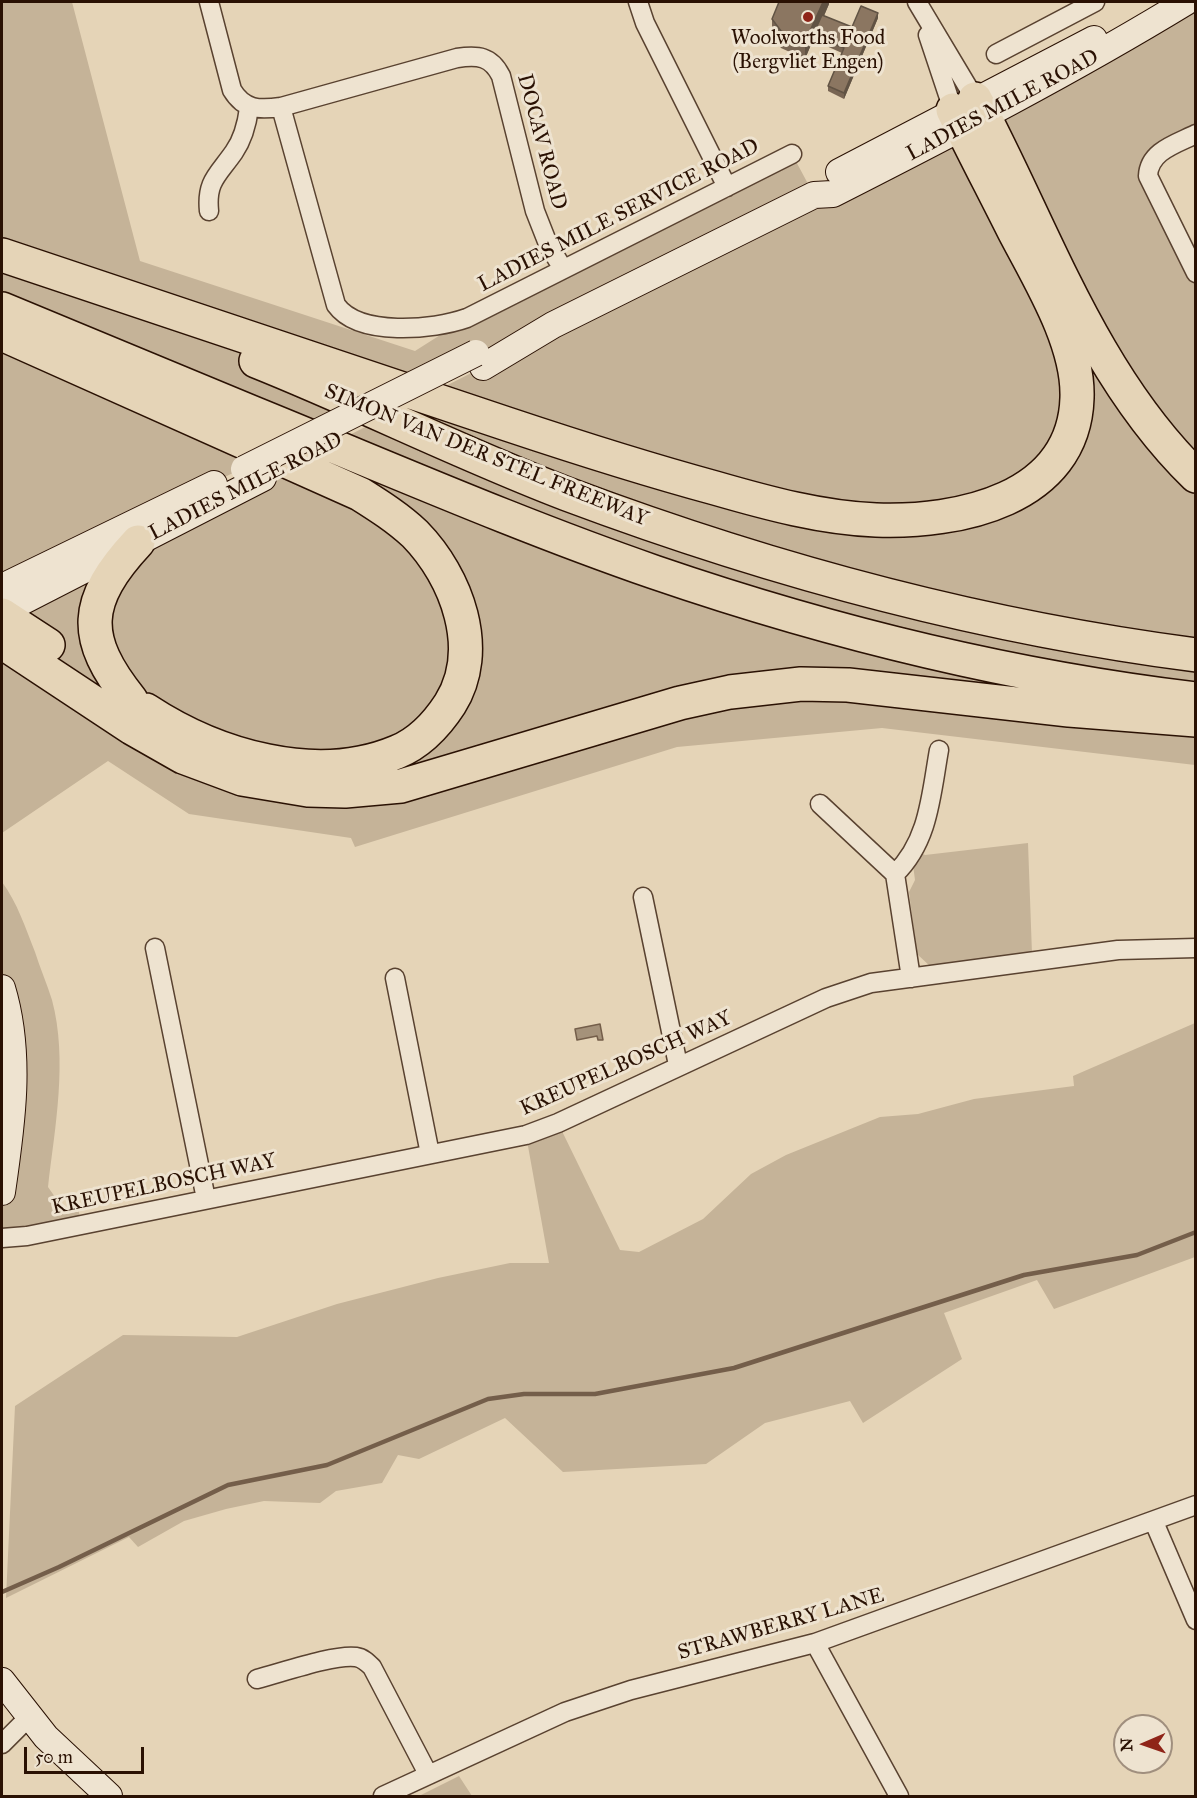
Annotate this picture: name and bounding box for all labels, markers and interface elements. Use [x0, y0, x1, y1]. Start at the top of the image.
marker: Woolworths Food (Bergvliet Engen) [801, 10, 815, 24]
place label: Woolworths Food (Bergvliet Engen) [731, 26, 885, 76]
street label: LADIES MILE ROAD [903, 45, 1103, 167]
street label: DOCAV ROAD [511, 71, 571, 213]
street label: LADIES MILE SERVICE ROAD [474, 134, 764, 298]
street label: SIMON VAN DER STEL FREEWAY [320, 379, 652, 533]
street label: LADIES MILE ROAD [145, 427, 347, 547]
street label: KREUPELBOSCH WAY [516, 1006, 736, 1122]
street label: KREUPELBOSCH WAY [50, 1149, 278, 1221]
street label: STRAWBERRY LANE [675, 1584, 887, 1666]
north arrow [1113, 1714, 1173, 1774]
scale bar [27, 1735, 147, 1773]
text: N [1117, 1737, 1136, 1752]
text: 50 m [35, 1746, 73, 1768]

